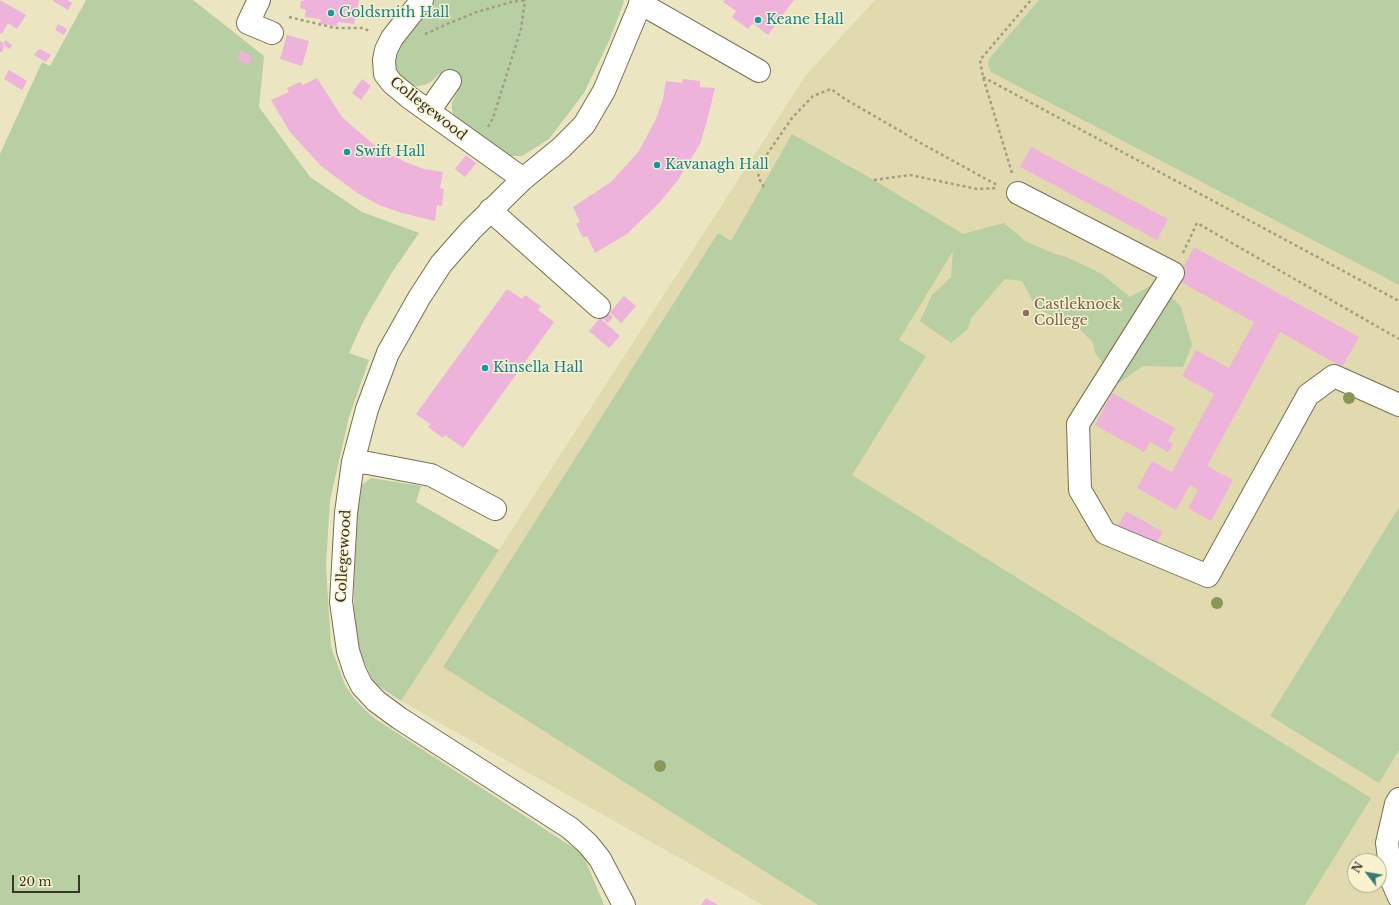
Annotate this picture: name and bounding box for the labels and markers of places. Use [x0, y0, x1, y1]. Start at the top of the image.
place label: Goldsmith Hall [339, 5, 449, 21]
marker: Goldsmith Hall [326, 8, 336, 18]
place label: Keane Hall [766, 12, 844, 28]
marker: Keane Hall [753, 15, 763, 25]
place label: Swift Hall [355, 144, 425, 160]
marker: Swift Hall [342, 147, 352, 157]
place label: Kavanagh Hall [665, 157, 769, 173]
marker: Kavanagh Hall [652, 160, 662, 170]
place label: Castleknock College [1034, 297, 1121, 330]
marker: Castleknock College [1021, 308, 1031, 318]
place label: Kinsella Hall [493, 360, 583, 376]
marker: Kinsella Hall [480, 363, 490, 373]

